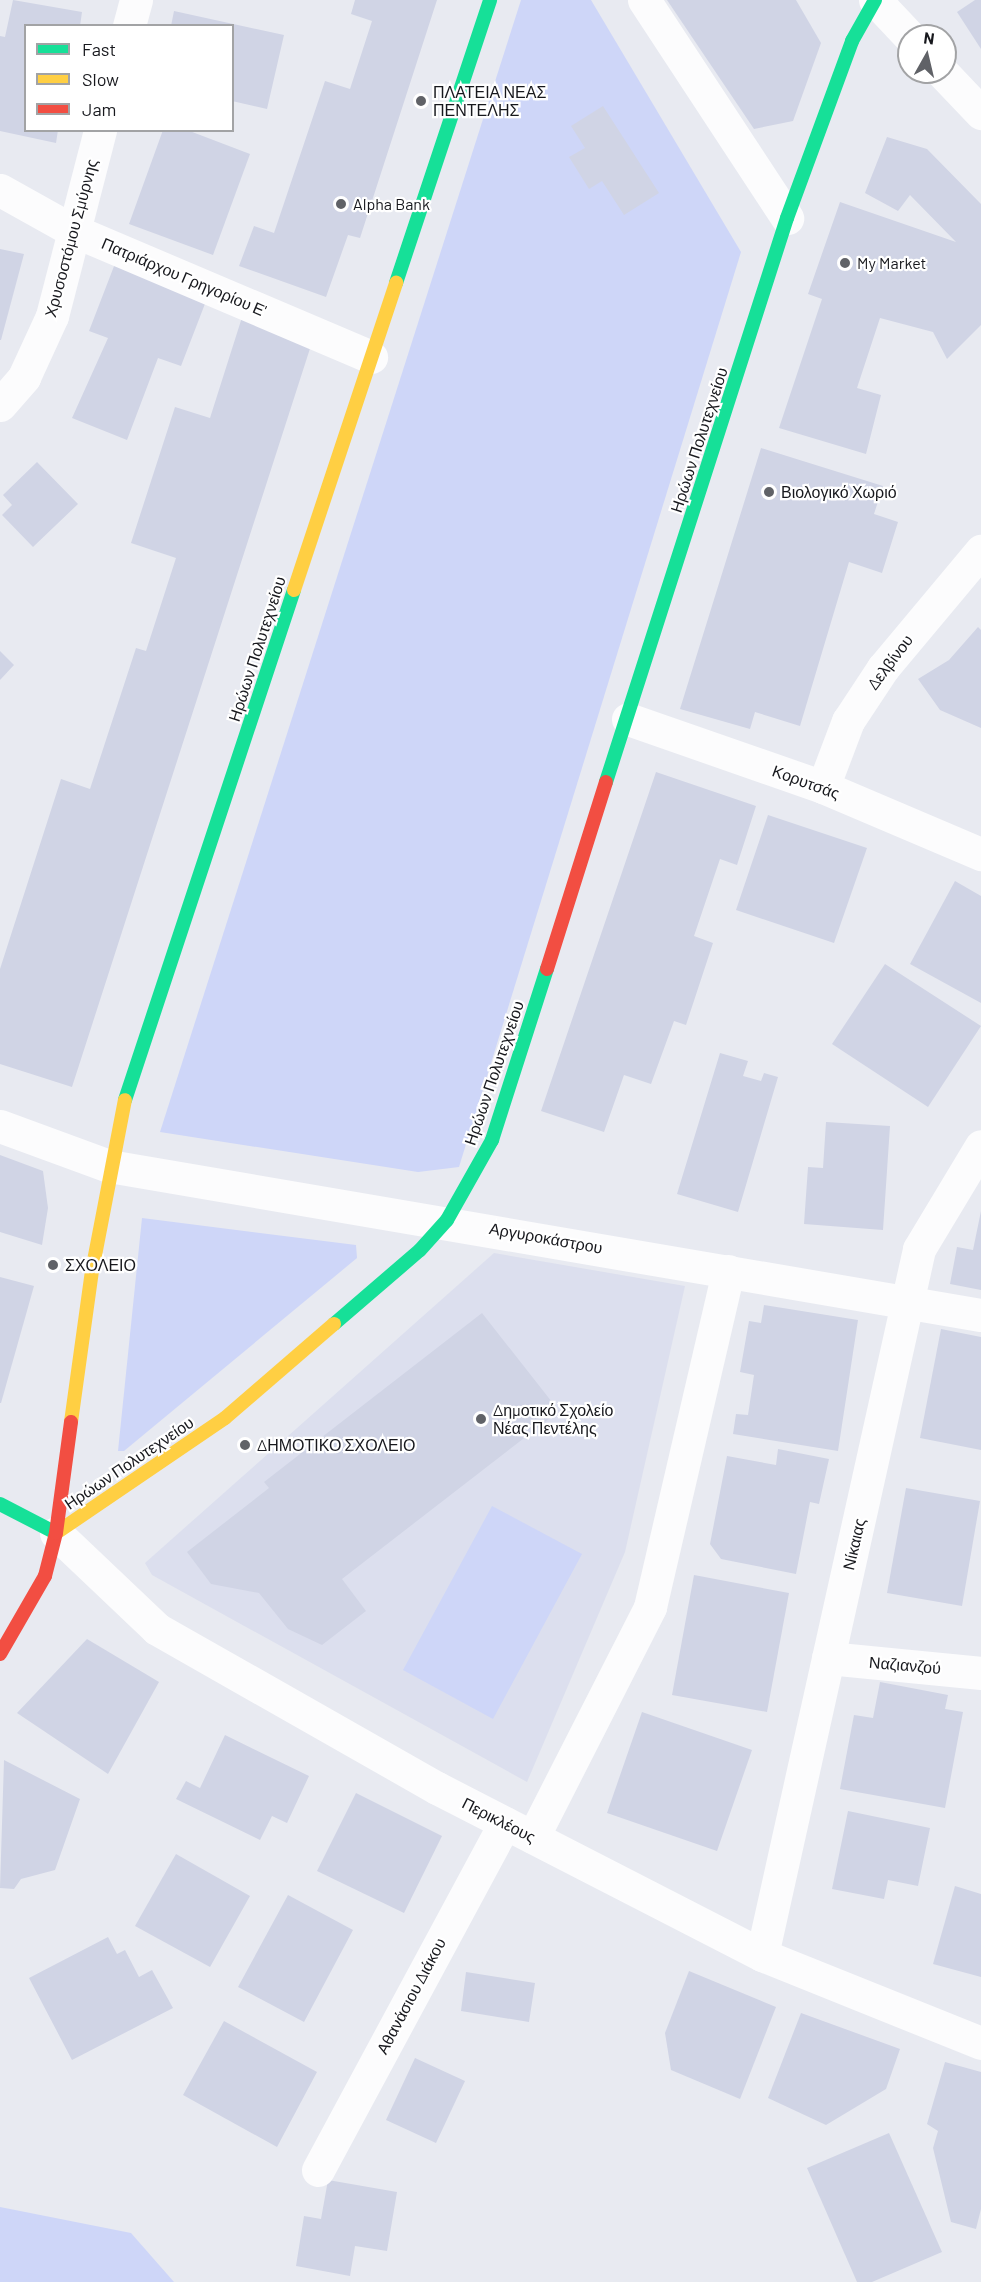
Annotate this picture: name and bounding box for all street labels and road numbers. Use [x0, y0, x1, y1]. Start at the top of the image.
street label: Χρυσοστόμου Σμύρνης [41, 157, 101, 319]
street label: Πατριάρχου Γρηγορίου Ε' [99, 234, 269, 320]
street label: Ηρώων Πολυτεχνείου [666, 365, 732, 515]
street label: Ηρώων Πολυτεχνείου [224, 574, 290, 724]
street label: Δελβίνου [863, 631, 917, 693]
street label: Κορυτσάς [770, 761, 842, 803]
street label: Ηρώων Πολυτεχνείου [460, 998, 528, 1148]
street label: Αργυροκάστρου [488, 1219, 604, 1257]
street label: Ηρώων Πολυτεχνείου [61, 1413, 197, 1513]
street label: Νίκαιας [839, 1516, 869, 1572]
street label: Ναζιανζού [868, 1652, 942, 1678]
street label: Περικλέους [459, 1793, 539, 1847]
street label: Αθανάσιου Διάκου [372, 1935, 450, 2057]

